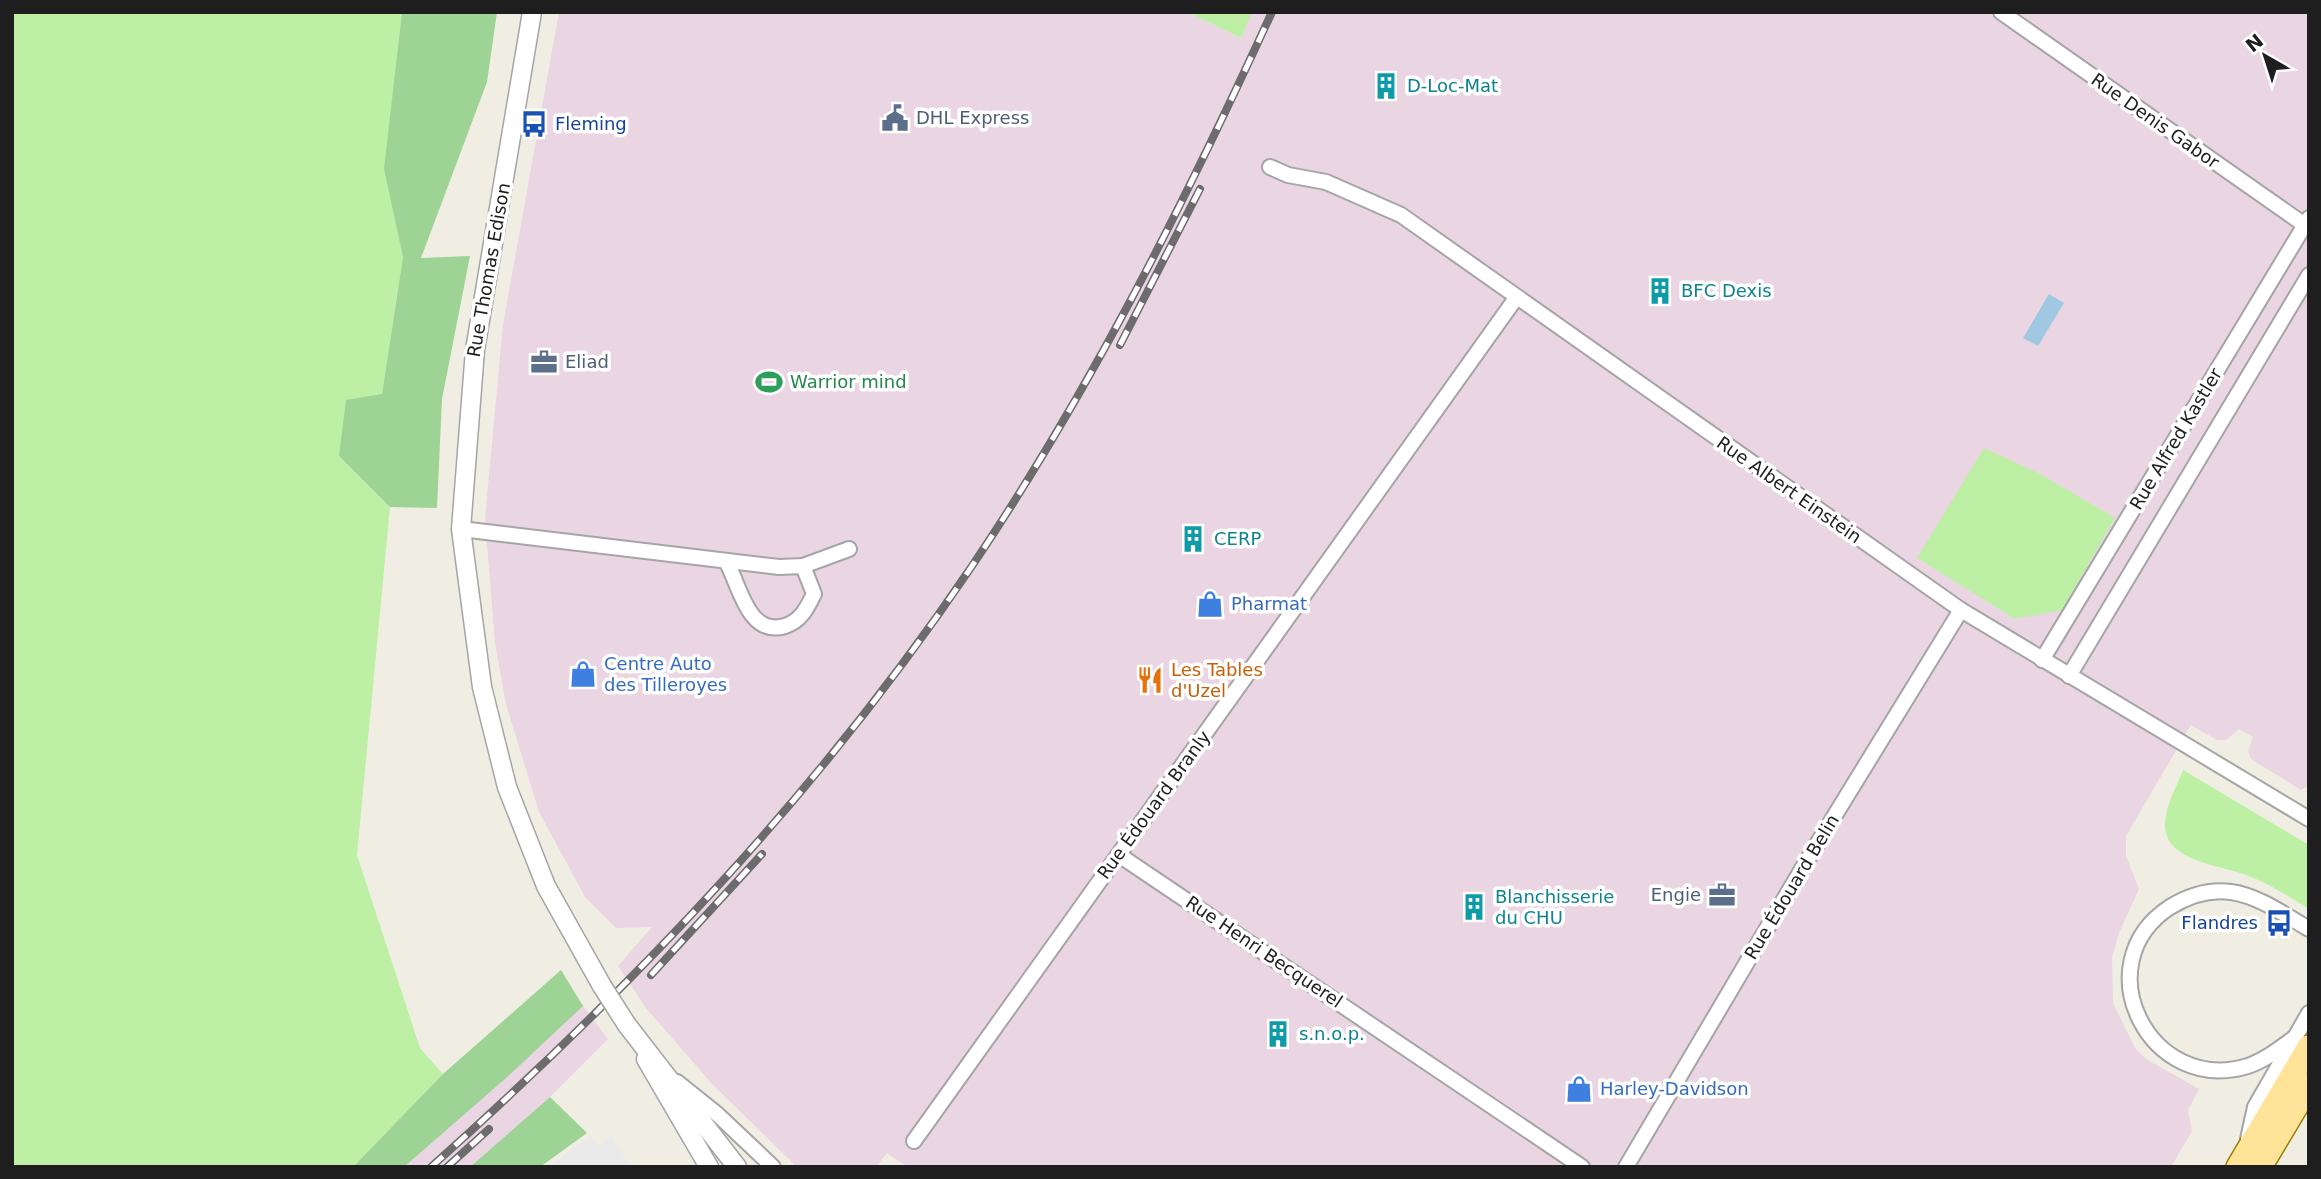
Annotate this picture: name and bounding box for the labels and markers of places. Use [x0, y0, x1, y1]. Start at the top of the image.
building icon: D-Loc-Mat [1371, 71, 1401, 101]
place label: D-Loc-Mat [1407, 75, 1498, 96]
public building icon: DHL Express [880, 103, 910, 133]
place label: DHL Express [916, 107, 1029, 128]
bus stop icon: Fleming [519, 109, 549, 139]
place label: Fleming [555, 113, 627, 134]
building icon: BFC Dexis [1645, 276, 1675, 306]
place label: BFC Dexis [1681, 280, 1772, 301]
office icon: Eliad [529, 347, 559, 377]
place label: Eliad [565, 351, 609, 372]
sports icon: Warrior mind [754, 367, 784, 397]
place label: Warrior mind [790, 371, 907, 392]
building icon: CERP [1178, 524, 1208, 554]
place label: CERP [1214, 528, 1261, 549]
shop icon: Pharmat [1195, 589, 1225, 619]
place label: Pharmat [1231, 593, 1307, 614]
place label: Centre Auto des Tilleroyes [604, 653, 727, 695]
shop icon: Centre Auto des Tilleroyes [568, 659, 598, 689]
place label: Les Tables d'Uzel [1171, 659, 1263, 701]
restaurant icon: Les Tables d'Uzel [1135, 665, 1165, 695]
office icon: Engie [1707, 880, 1737, 910]
place label: Engie [1651, 884, 1701, 905]
place label: Blanchisserie du CHU [1495, 886, 1614, 928]
building icon: Blanchisserie du CHU [1459, 892, 1489, 922]
bus stop icon: Flandres [2264, 908, 2294, 938]
place label: Flandres [2181, 912, 2258, 933]
building icon: s.n.o.p. [1263, 1019, 1293, 1049]
place label: s.n.o.p. [1299, 1023, 1365, 1044]
shop icon: Harley-Davidson [1564, 1074, 1594, 1104]
place label: Harley-Davidson [1600, 1078, 1749, 1099]

